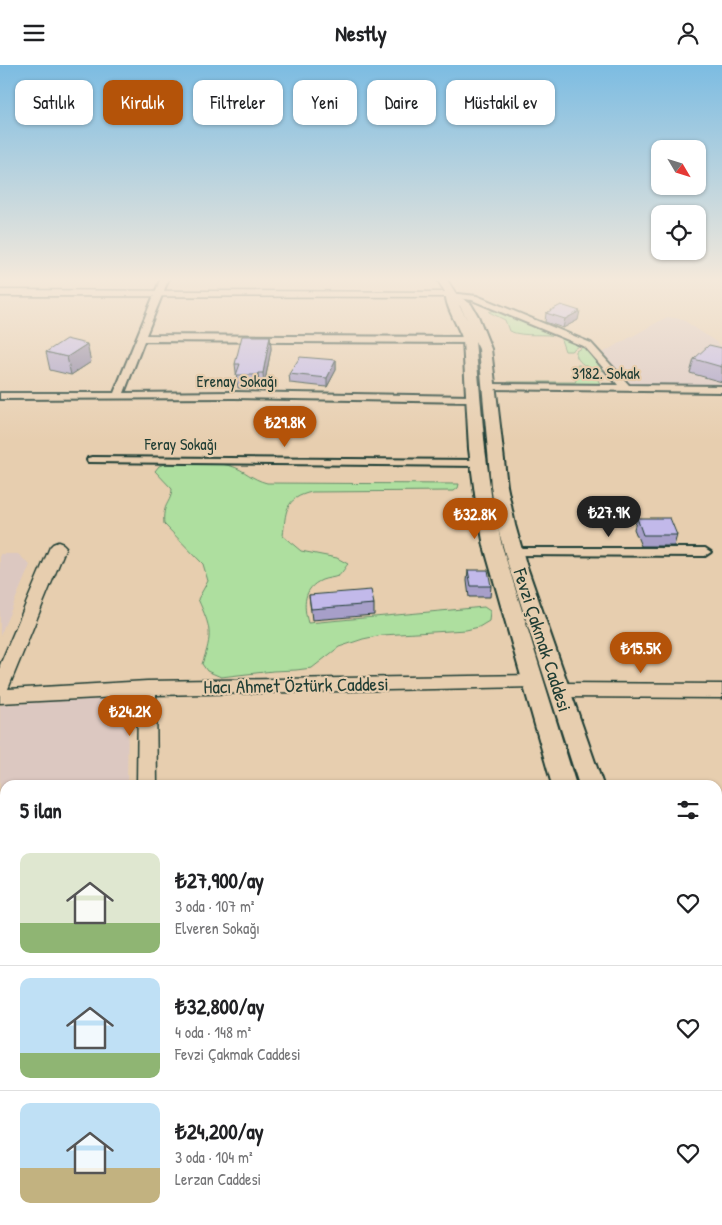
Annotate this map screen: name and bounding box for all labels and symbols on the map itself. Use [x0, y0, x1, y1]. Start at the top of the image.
north arrow [651, 140, 706, 195]
street label: 3182. Sokak [572, 362, 640, 384]
street label: Erenay Sokağı [197, 370, 277, 392]
pin: ₺29.8K [244, 405, 326, 448]
street label: Feray Sokağı [144, 433, 217, 455]
pin: ₺27.9K [568, 495, 650, 538]
pin: ₺32.8K [434, 497, 516, 540]
street label: Fevzi Çakmak Caddesi [507, 564, 578, 715]
pin: ₺15.5K [600, 631, 682, 674]
street label: Hacı Ahmet Öztürk Caddesi [203, 670, 389, 700]
pin: ₺24.2K [89, 695, 171, 737]

